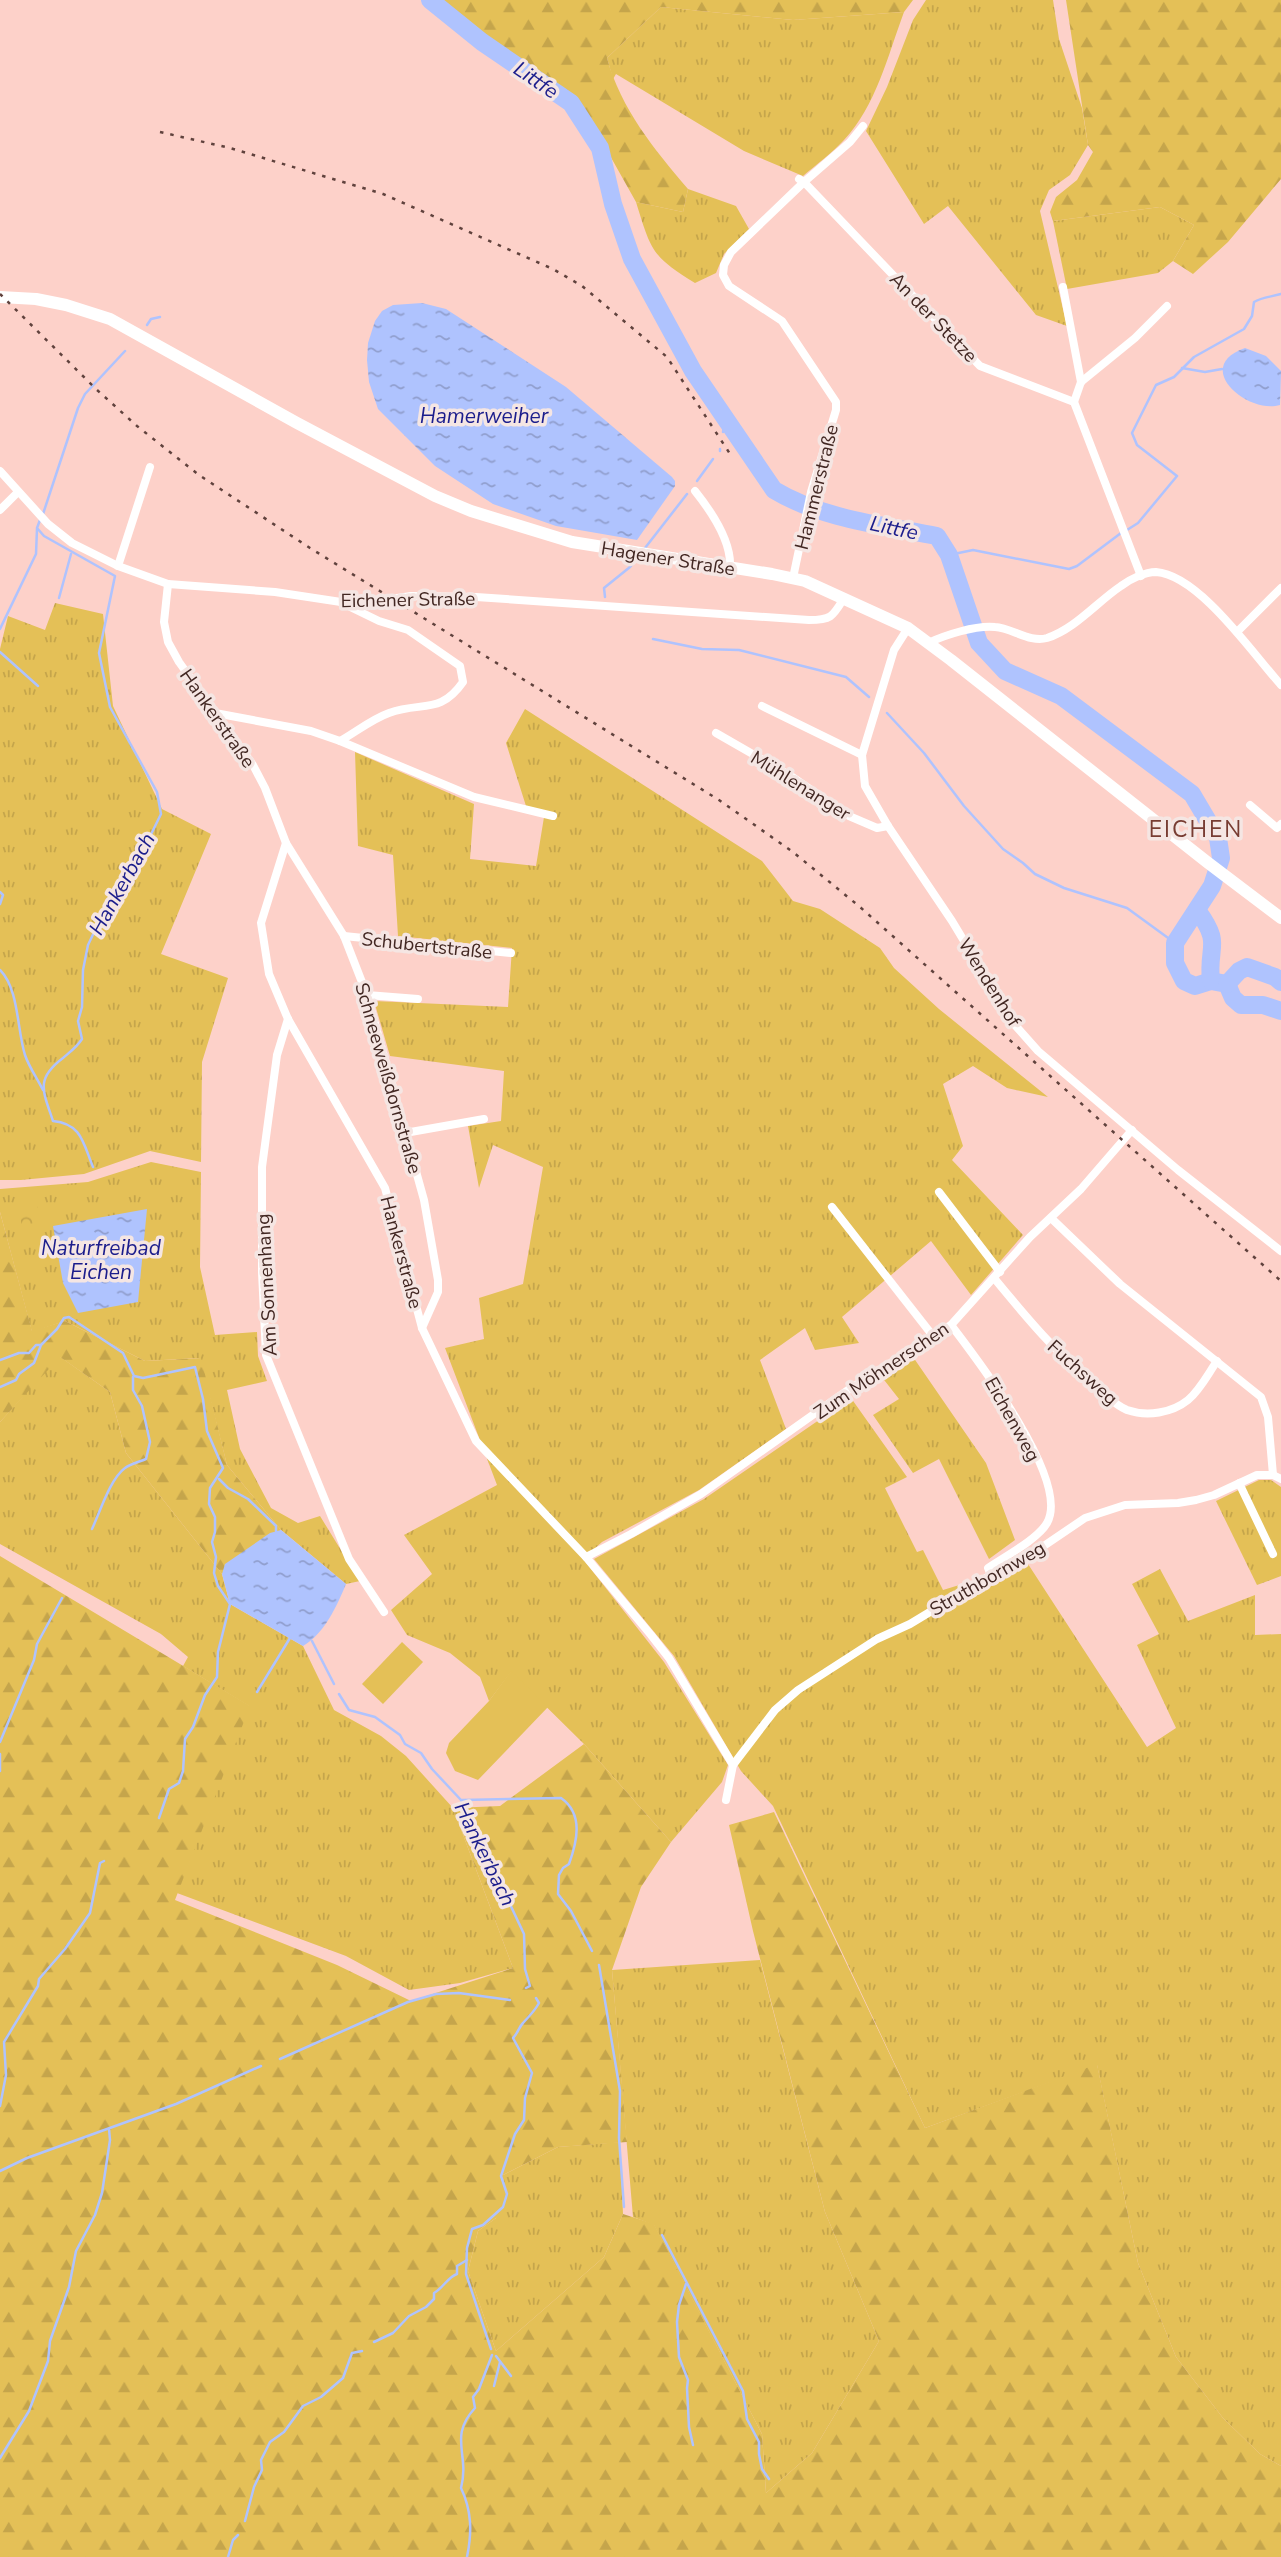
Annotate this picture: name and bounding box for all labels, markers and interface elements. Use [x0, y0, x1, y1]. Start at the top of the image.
water label: Littfe [508, 55, 564, 105]
street label: An der Stetze [884, 267, 983, 368]
water label: Hamerweiher [420, 402, 549, 430]
street label: Hammerstraße [789, 422, 845, 553]
water label: Littfe [867, 509, 921, 547]
street label: Hagener Straße [599, 536, 737, 582]
street label: Eichener Straße [340, 586, 476, 614]
street label: Hankerstraße [173, 664, 261, 773]
street label: Mühlenanger [746, 745, 855, 827]
district label: EICHEN [1149, 814, 1243, 845]
water label: Hankerbach [82, 828, 162, 940]
street label: Schubertstraße [360, 926, 494, 966]
street label: Wendenhof [952, 933, 1027, 1032]
street label: Schneeweißdornstraße [348, 980, 428, 1177]
street label: Hankerstraße [374, 1193, 429, 1311]
street label: Am Sonnenhang [250, 1213, 284, 1357]
water label: Naturfreibad Eichen [41, 1234, 162, 1286]
street label: Zum Möhnerschen [809, 1316, 954, 1426]
street label: Fuchsweg [1041, 1334, 1123, 1411]
street label: Eichenweg [978, 1373, 1046, 1466]
street label: Struthbornweg [925, 1535, 1050, 1622]
water label: Hankerbach [448, 1797, 522, 1911]

